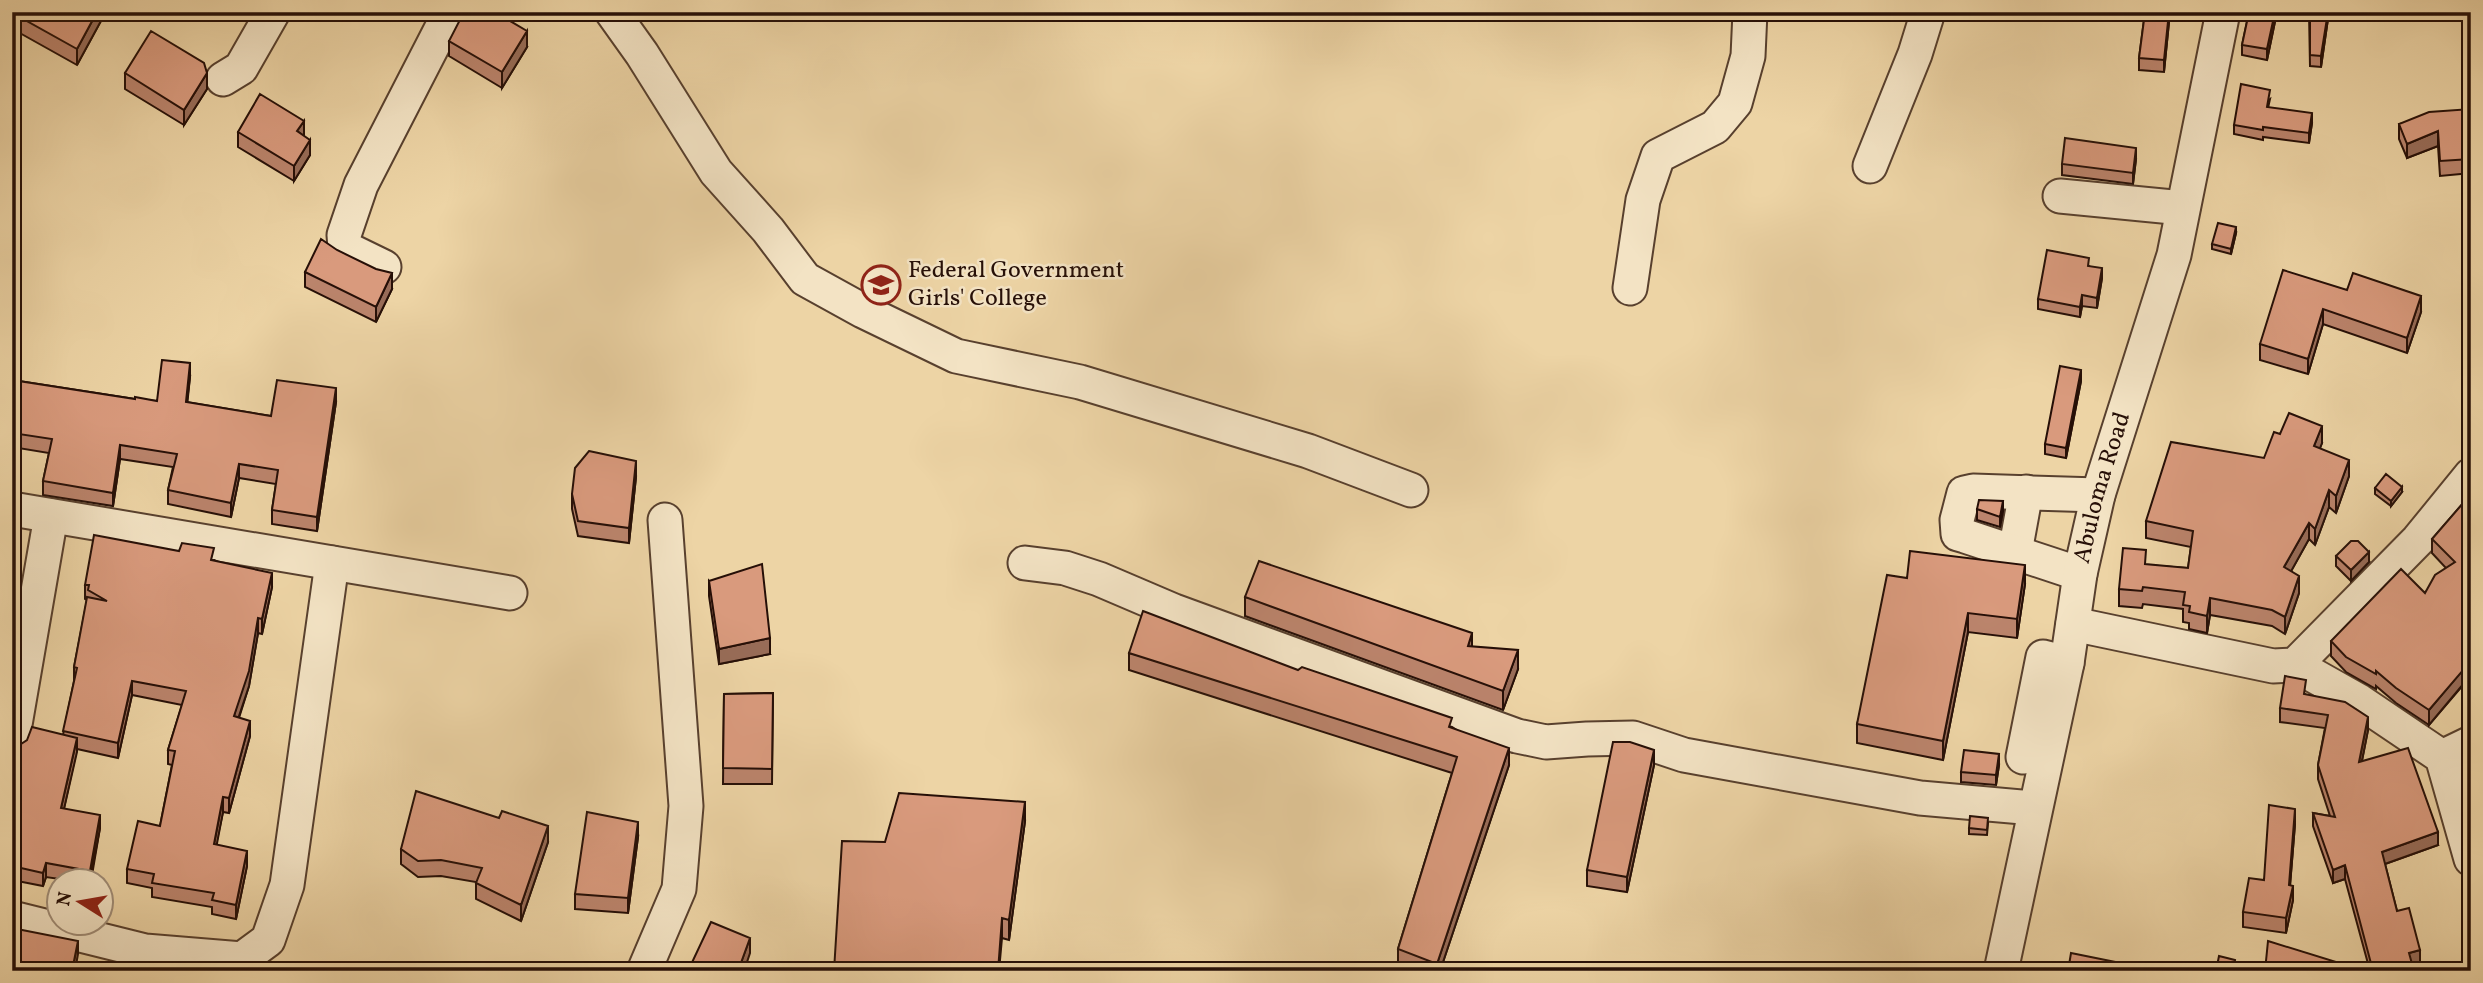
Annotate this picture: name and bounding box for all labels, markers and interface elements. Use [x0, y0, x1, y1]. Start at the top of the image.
place label: Federal Government Girls' College [908, 254, 1124, 316]
school or university icon: Federal Government Girls' College [860, 264, 902, 306]
street label: Abuloma Road [2066, 408, 2140, 567]
north arrow [46, 867, 116, 937]
text: N [51, 890, 79, 908]

